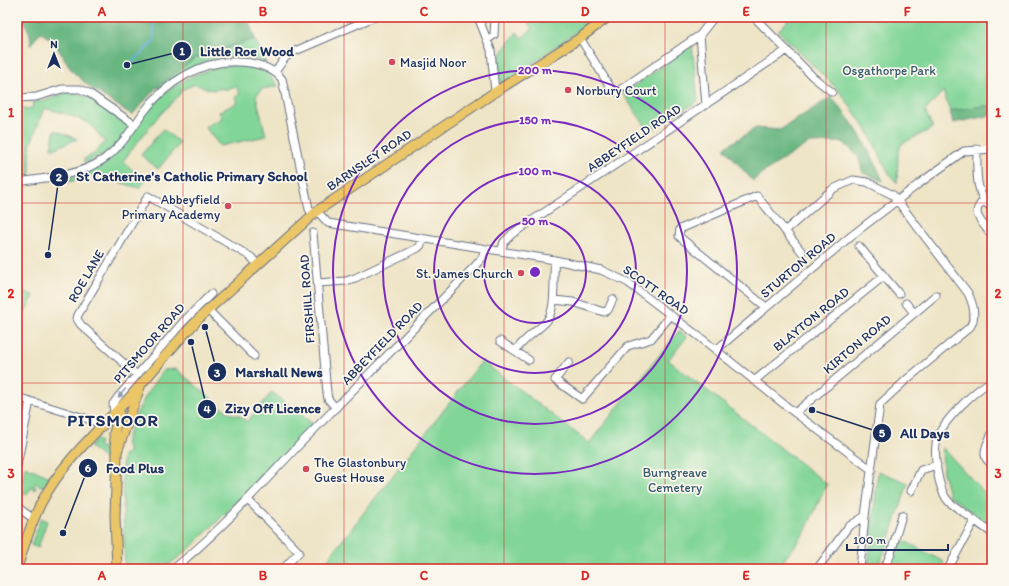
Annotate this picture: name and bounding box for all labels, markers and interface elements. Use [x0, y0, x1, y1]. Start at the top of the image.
text: A [97, 4, 107, 19]
text: B [259, 4, 268, 19]
text: C [420, 4, 429, 19]
text: D [581, 4, 590, 19]
text: E [742, 4, 750, 19]
text: F [904, 4, 911, 19]
north arrow [34, 34, 74, 74]
text: N [50, 38, 58, 51]
callout: Little Roe Wood [172, 38, 302, 64]
text: Little Roe Wood [200, 43, 294, 60]
text: 1 [179, 44, 185, 58]
place label: Masjid Noor [400, 55, 467, 70]
marker: Masjid Noor [387, 57, 397, 67]
text: 200 m [518, 63, 553, 77]
park label: Osgathorpe Park [842, 63, 936, 78]
place label: Norbury Court [576, 83, 657, 98]
marker: Norbury Court [563, 85, 573, 95]
street label: ABBEYFIELD ROAD [584, 101, 684, 175]
text: 1 [8, 105, 14, 120]
text: 1 [995, 105, 1001, 120]
text: 150 m [519, 113, 552, 127]
street label: BARNSLEY ROAD [324, 126, 414, 194]
callout: St Catherine's Catholic Primary School [49, 164, 316, 190]
text: 100 m [518, 164, 552, 178]
text: St Catherine's Catholic Primary School [76, 168, 309, 185]
text: 2 [56, 170, 63, 184]
place label: Abbeyfield Primary Academy [122, 192, 220, 222]
marker: Abbeyfield Primary Academy [223, 201, 233, 211]
text: 50 m [522, 214, 549, 228]
street label: STURTON ROAD [757, 229, 839, 301]
street label: ROE LANE [65, 247, 107, 305]
street label: FIRSHILL ROAD [296, 254, 318, 344]
street label: SCOTT ROAD [620, 262, 692, 318]
centre of rings [528, 265, 542, 279]
place label: St. James Church [416, 266, 513, 281]
marker: St. James Church [516, 268, 526, 278]
street label: BLAYTON ROAD [770, 284, 852, 354]
text: 2 [8, 286, 15, 301]
text: 2 [995, 286, 1002, 301]
street label: ABBEYFIELD ROAD [338, 298, 426, 388]
street label: PITSMOOR ROAD [110, 300, 188, 386]
street label: KIRTON ROAD [820, 311, 894, 377]
callout: Marshall News [207, 359, 330, 385]
text: Marshall News [235, 364, 323, 381]
text: 3 [214, 366, 221, 380]
one-way arrow [118, 388, 127, 398]
callout: Zizy Off Licence [197, 396, 329, 422]
text: Zizy Off Licence [225, 400, 321, 417]
text: 4 [203, 402, 211, 416]
district label: PITSMOOR [67, 410, 159, 430]
callout: All Days [872, 420, 957, 446]
text: All Days [899, 425, 950, 442]
text: 5 [879, 426, 886, 440]
callout: Food Plus [78, 455, 172, 481]
place label: The Glastonbury Guest House [314, 455, 406, 485]
text: Food Plus [106, 460, 164, 477]
text: 6 [85, 461, 92, 475]
marker: The Glastonbury Guest House [301, 464, 311, 474]
park label: Burngreave Cemetery [643, 465, 707, 495]
text: 3 [7, 466, 15, 481]
text: 3 [994, 466, 1002, 481]
scale bar [847, 526, 948, 552]
text: 100 m [853, 533, 886, 547]
text: A [97, 568, 107, 583]
text: B [259, 568, 268, 583]
text: C [420, 568, 429, 583]
text: D [581, 568, 590, 583]
text: E [742, 568, 750, 583]
text: F [904, 568, 911, 583]

